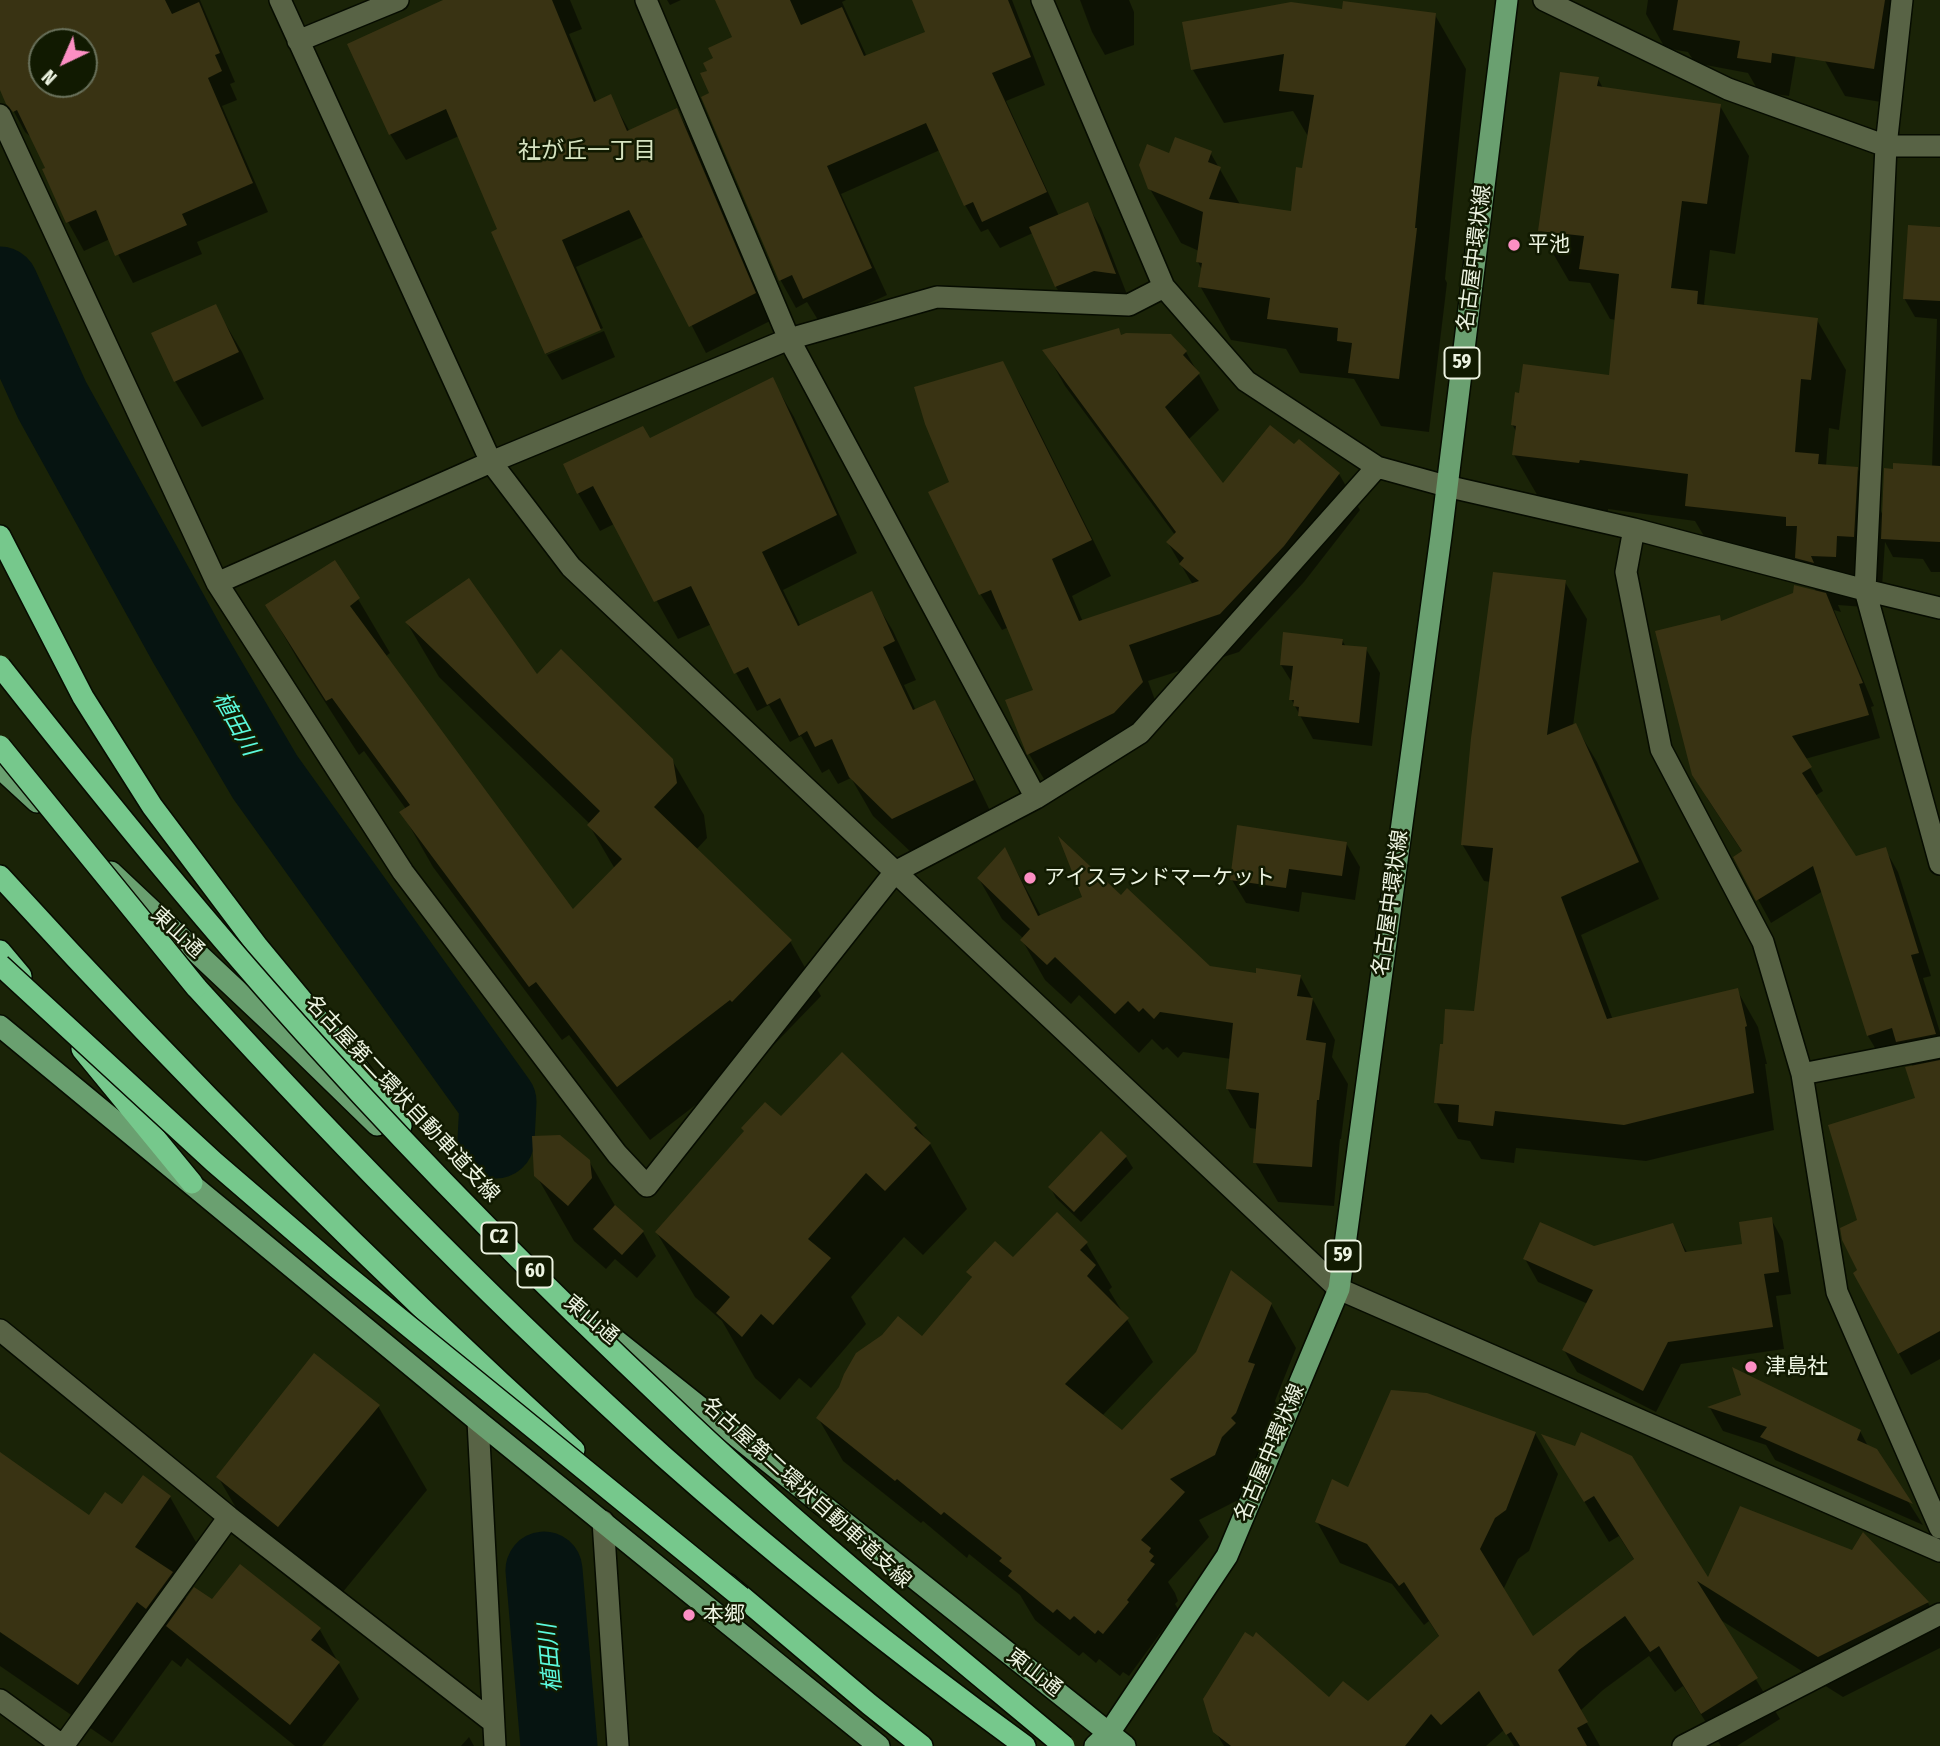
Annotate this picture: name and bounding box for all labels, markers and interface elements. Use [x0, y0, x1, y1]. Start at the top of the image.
north arrow [28, 28, 98, 98]
text: N [37, 65, 62, 89]
district label: 社が丘一丁目 [518, 138, 656, 166]
street label: 名古屋中環状線 [1454, 184, 1496, 332]
place label: 平池 [1528, 232, 1570, 258]
marker: 平池 [1506, 237, 1522, 253]
road number: 59 [1444, 348, 1480, 378]
water label: 植田川 [206, 687, 264, 761]
street label: 名古屋中環状線 [1368, 828, 1414, 978]
place label: アイスランドマーケット [1044, 865, 1275, 891]
marker: アイスランドマーケット [1022, 870, 1038, 886]
street label: 東山通 [145, 902, 209, 964]
street label: 名古屋第二環状自動車道支線 [300, 991, 504, 1207]
road number: C2 [482, 1222, 516, 1254]
road number: 59 [1326, 1240, 1360, 1272]
road number: 60 [518, 1256, 552, 1288]
street label: 東山通 [559, 1290, 623, 1350]
place label: 津島社 [1765, 1354, 1828, 1380]
marker: 津島社 [1743, 1359, 1759, 1375]
street label: 名古屋中環状線 [1230, 1380, 1310, 1526]
street label: 名古屋第二環状自動車道支線 [696, 1392, 916, 1594]
place label: 本郷 [703, 1602, 745, 1628]
marker: 本郷 [681, 1607, 697, 1623]
water label: 植田川 [534, 1622, 568, 1694]
street label: 東山通 [1001, 1644, 1067, 1702]

